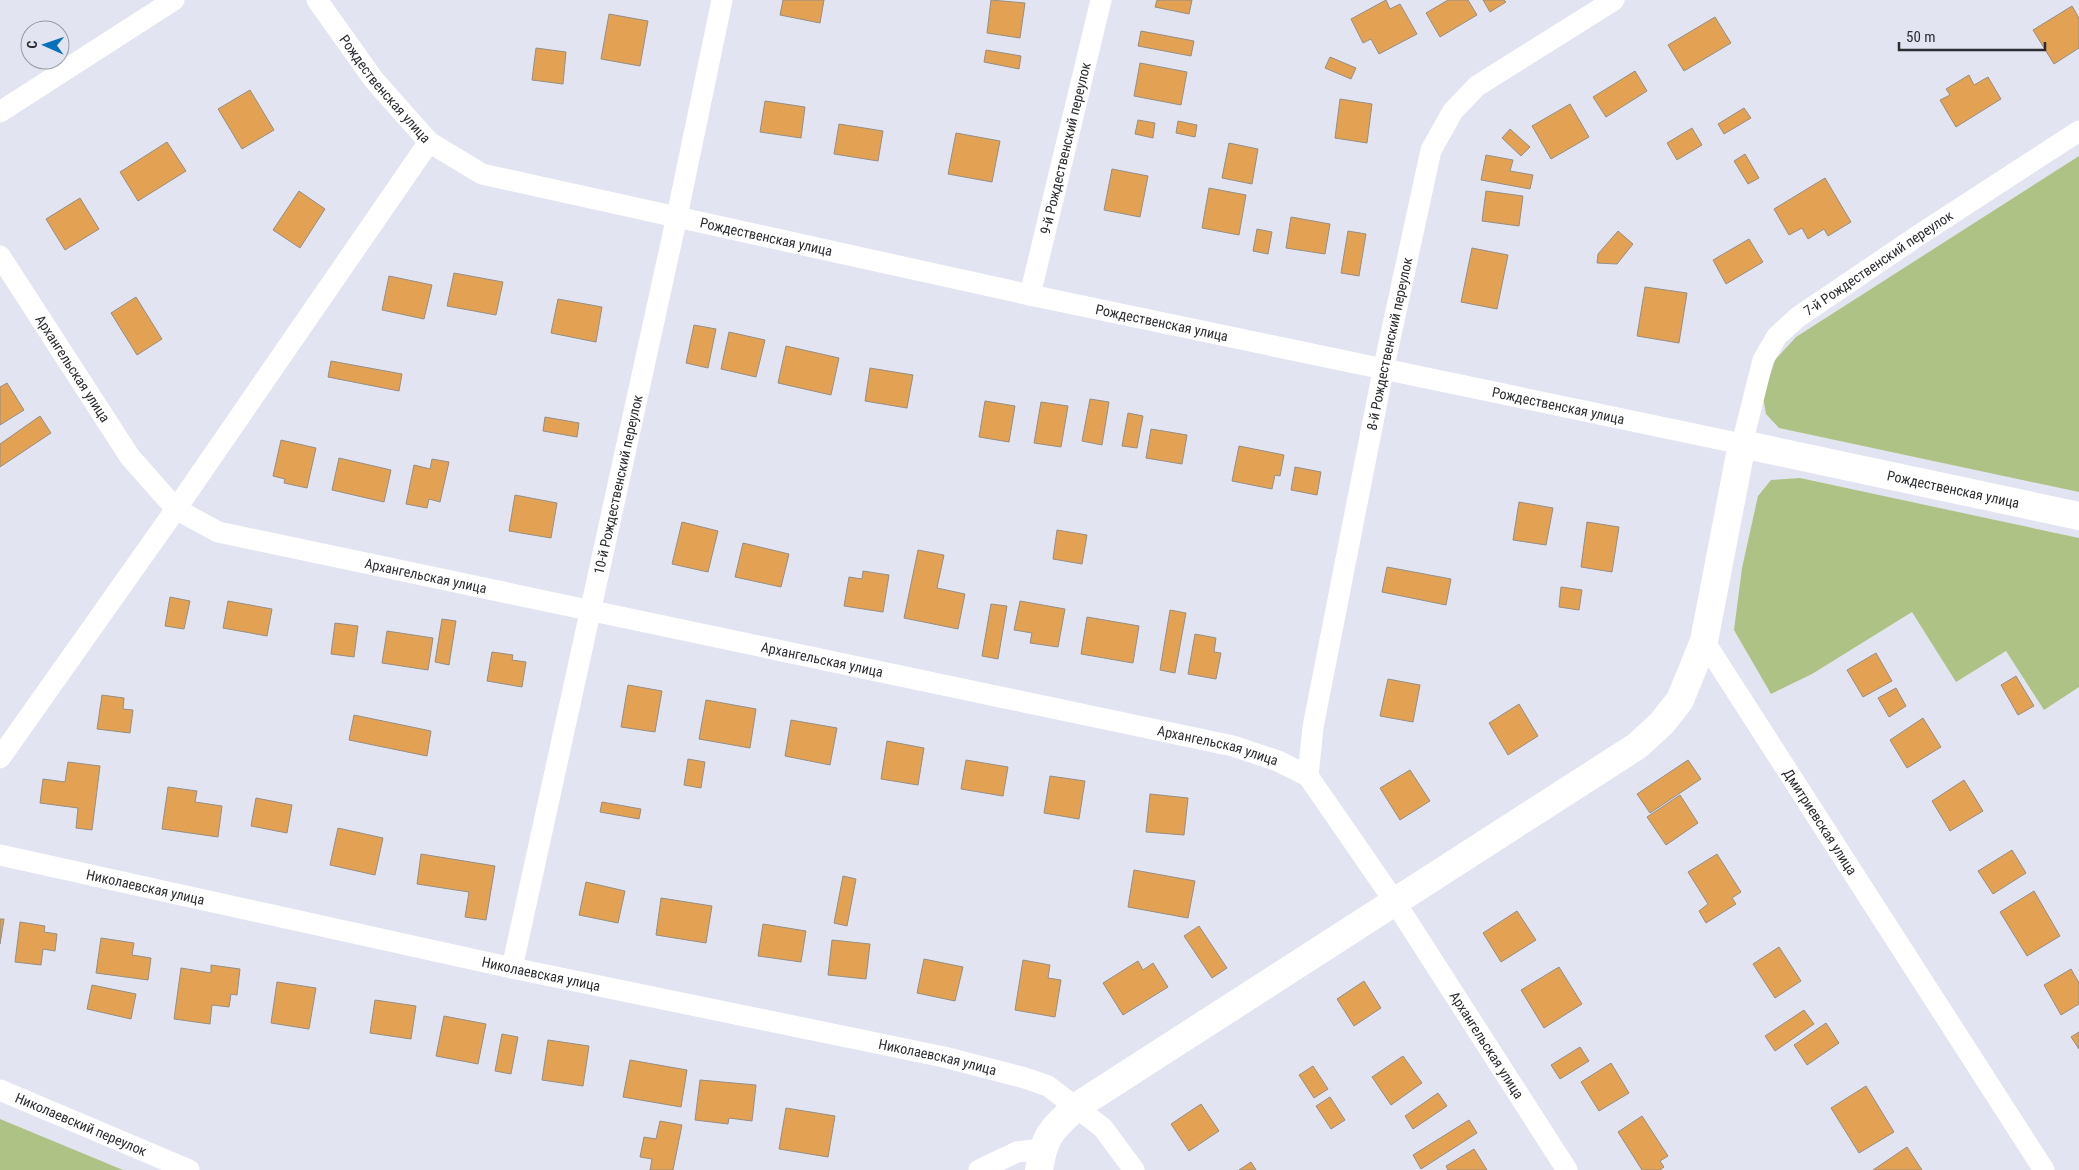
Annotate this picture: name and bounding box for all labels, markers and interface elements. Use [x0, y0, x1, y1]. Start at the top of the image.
north arrow [20, 20, 70, 70]
scale bar [1899, 20, 2045, 52]
text: 50 m [1906, 28, 1936, 46]
street label: Рождественская улица [336, 32, 434, 146]
text: С [24, 40, 40, 49]
street label: 9-й Рождественский переулок [1037, 60, 1094, 236]
street label: 7-й Рождественский переулок [1801, 207, 1956, 319]
street label: Рождественская улица [699, 214, 834, 259]
street label: 8-й Рождественский переулок [1364, 256, 1415, 432]
street label: Рождественская улица [1094, 301, 1230, 344]
street label: Архангельская улица [32, 312, 113, 425]
street label: Рождественская улица [1491, 384, 1626, 427]
street label: 10-й Рождественский переулок [591, 393, 646, 576]
street label: Рождественская улица [1886, 467, 2021, 511]
street label: Архангельская улица [363, 555, 488, 596]
street label: Архангельская улица [760, 639, 884, 680]
street label: Архангельская улица [1156, 722, 1280, 768]
street label: Дмитриевская улица [1780, 766, 1860, 878]
street label: Николаевская улица [85, 866, 206, 908]
street label: Николаевская улица [480, 954, 602, 994]
street label: Архангельская улица [1446, 988, 1527, 1102]
street label: Николаевская улица [877, 1036, 998, 1078]
street label: Николаевский переулок [13, 1089, 149, 1159]

